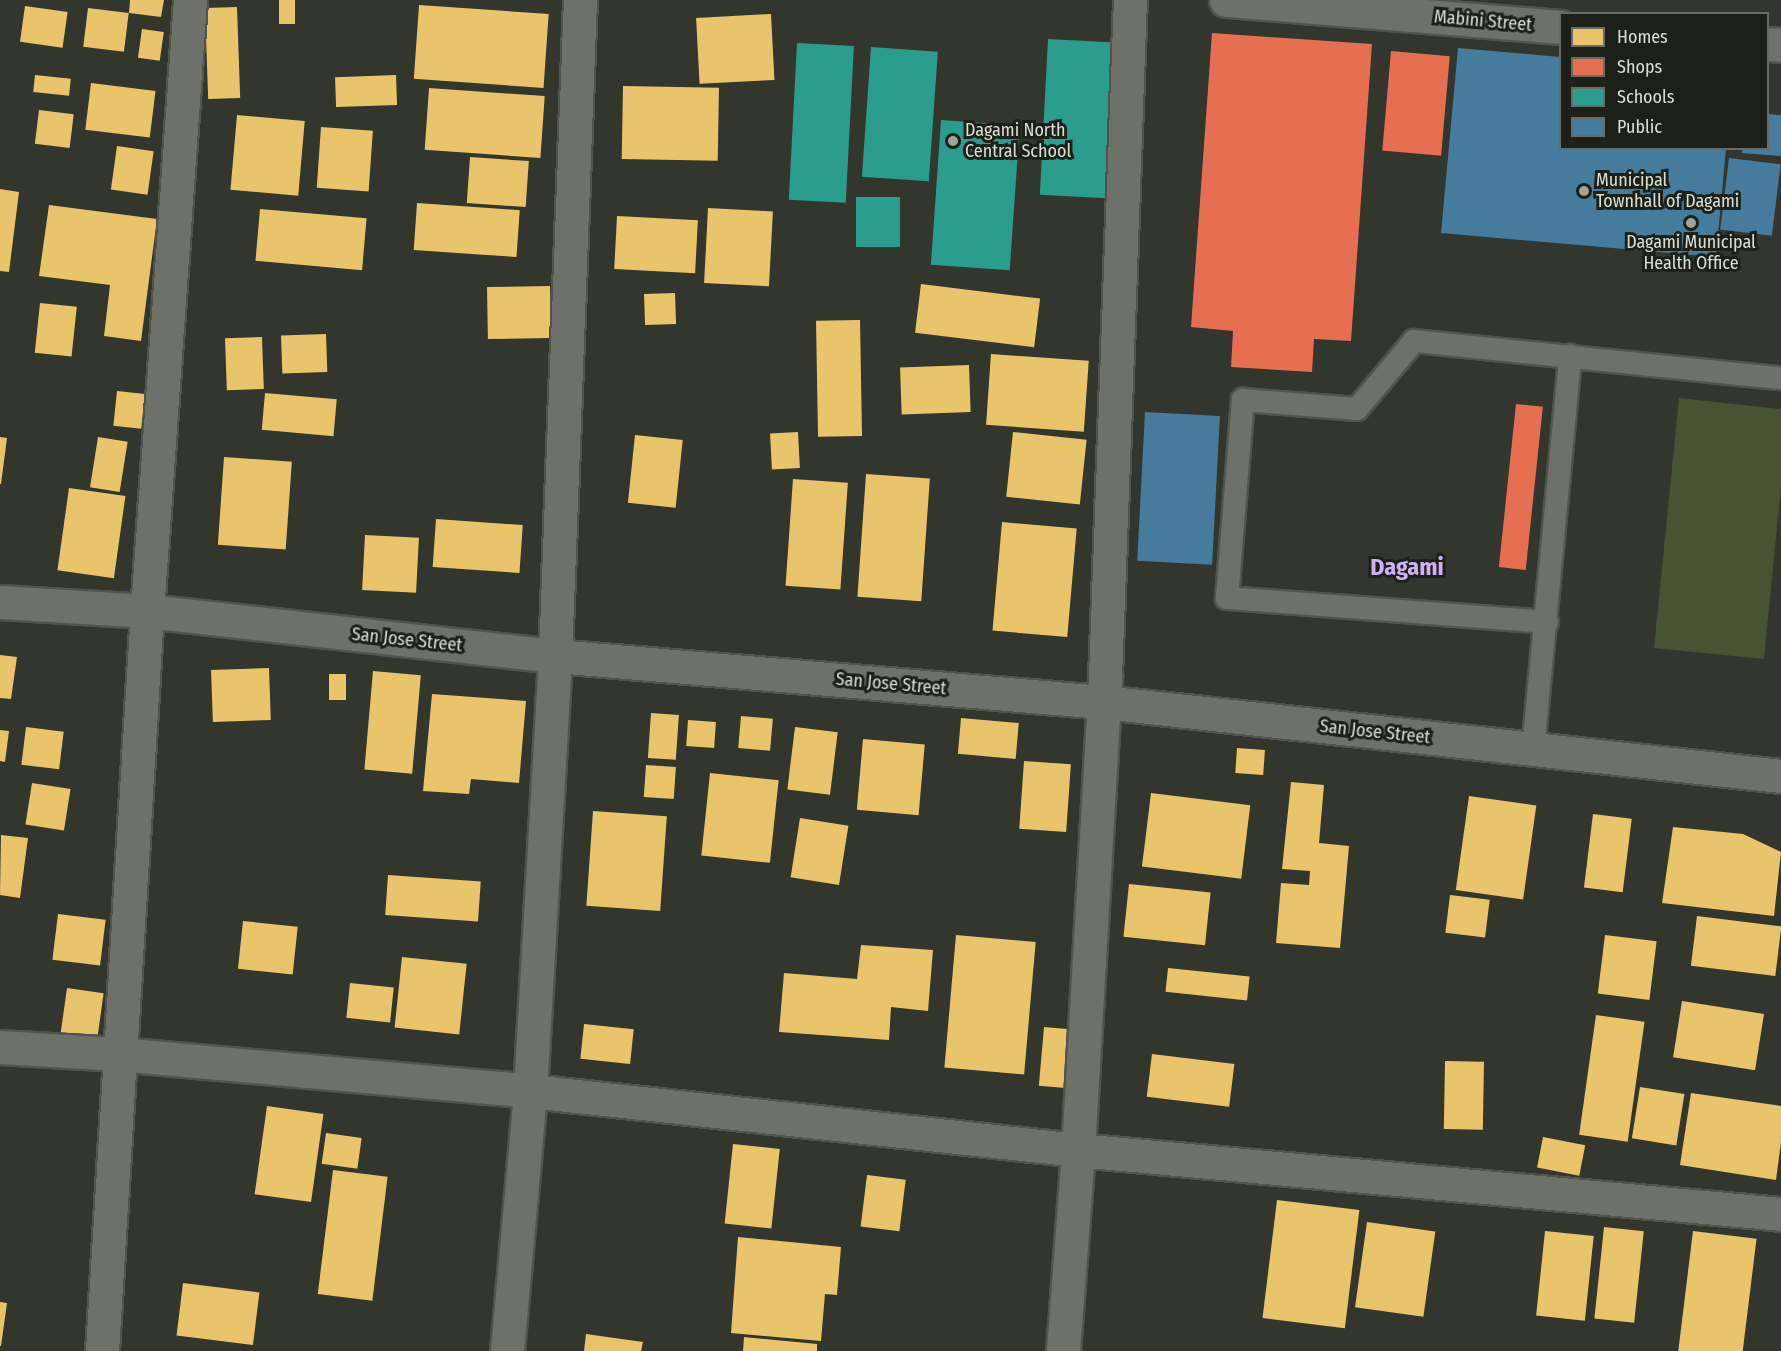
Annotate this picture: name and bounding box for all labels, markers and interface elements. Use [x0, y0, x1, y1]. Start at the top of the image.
street label: Mabini Street [1433, 6, 1533, 36]
legend [1559, 12, 1769, 150]
text: Homes [1617, 26, 1668, 48]
text: Shops [1617, 56, 1662, 78]
text: Schools [1617, 86, 1675, 108]
text: Public [1617, 116, 1662, 138]
place label: Dagami North Central School [965, 120, 1071, 162]
marker: Dagami North Central School [946, 134, 960, 148]
place label: Municipal Townhall of Dagami [1596, 170, 1739, 213]
marker: Municipal Townhall of Dagami [1577, 184, 1591, 198]
marker: Dagami Municipal Health Office [1684, 216, 1698, 230]
place label: Dagami Municipal Health Office [1626, 232, 1756, 274]
district label: Dagami [1370, 554, 1444, 582]
street label: San Jose Street [351, 623, 463, 657]
street label: San Jose Street [835, 668, 947, 700]
street label: San Jose Street [1319, 715, 1431, 749]

